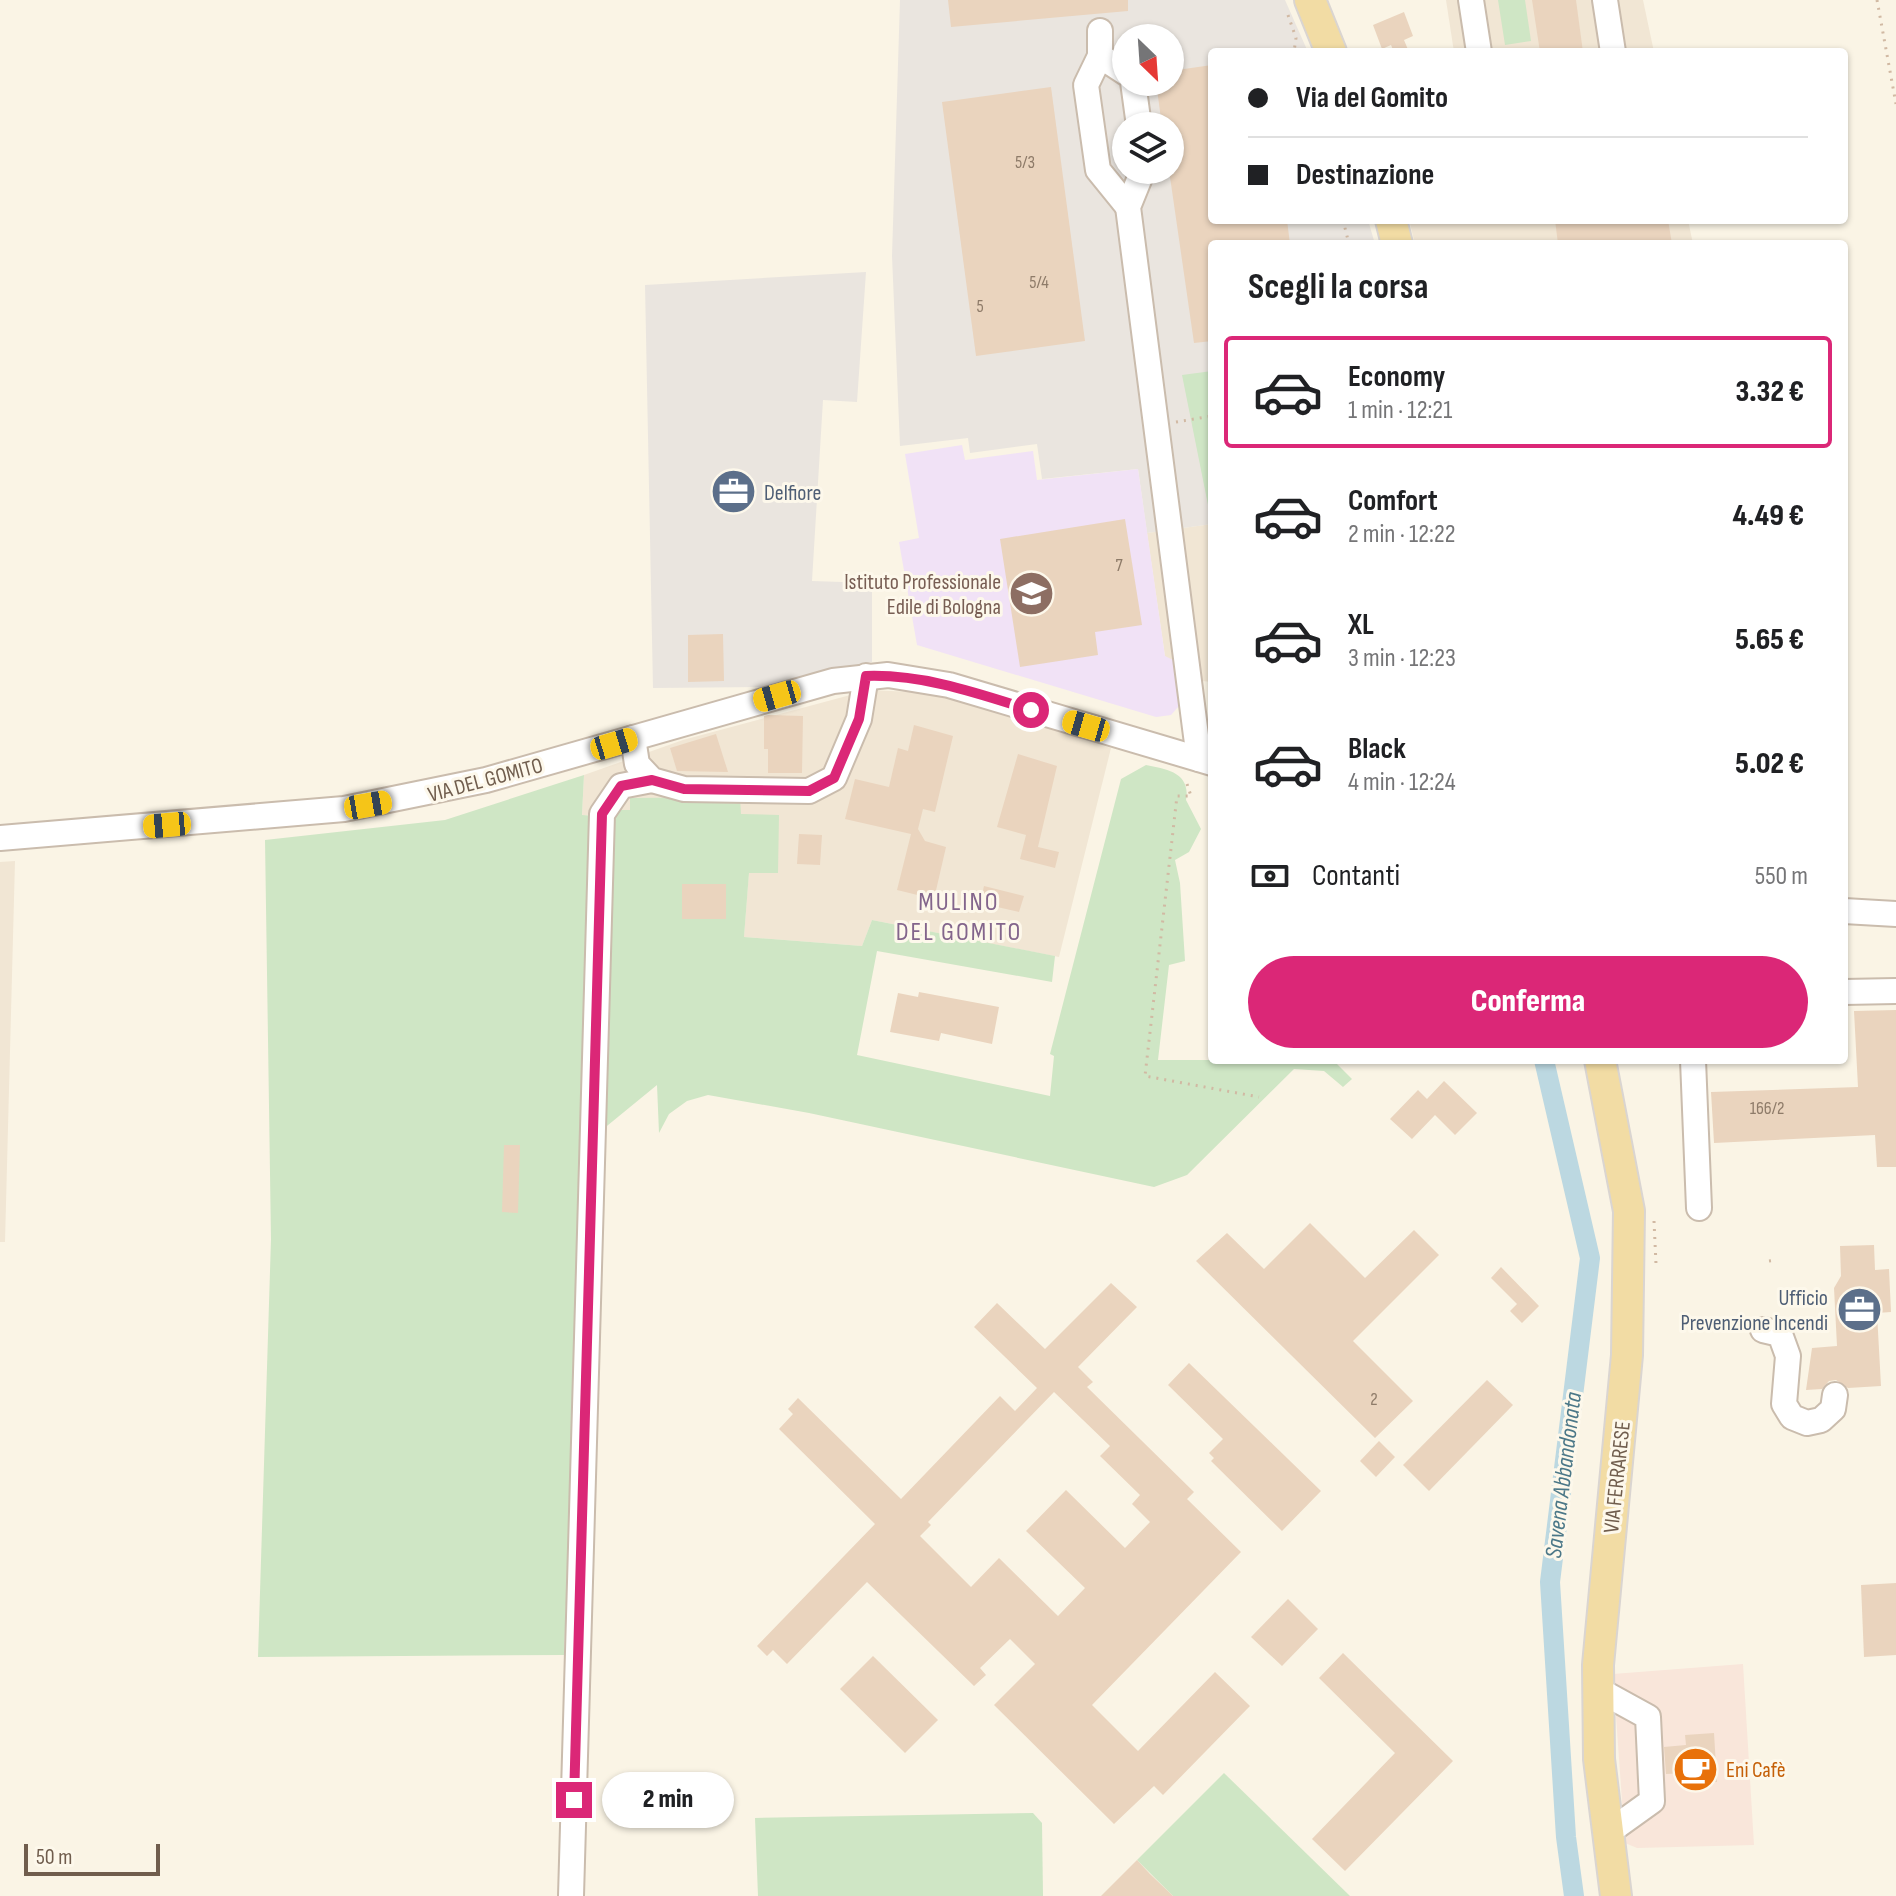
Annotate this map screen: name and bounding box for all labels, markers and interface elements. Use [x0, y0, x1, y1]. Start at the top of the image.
north arrow [1112, 24, 1184, 96]
map controls [1112, 24, 1184, 184]
text: Via del Gomito [1296, 80, 1448, 116]
button: layers [1112, 112, 1184, 184]
house number: 5/3 [1015, 152, 1035, 173]
text: Destinazione [1296, 157, 1434, 193]
text: Scegli la corsa [1248, 266, 1428, 309]
house number: 5/4 [1029, 272, 1049, 293]
house number: 5 [976, 296, 984, 317]
icon: car [1252, 356, 1324, 428]
text: Economy [1348, 359, 1445, 395]
text: 3.32 € [1735, 374, 1804, 410]
text: 1 min · 12:21 [1348, 395, 1452, 426]
office icon: Delfiore [709, 468, 757, 516]
place label: Delfiore [764, 480, 821, 507]
icon: car [1252, 480, 1324, 552]
text: Comfort [1348, 483, 1438, 519]
text: 4.49 € [1732, 498, 1804, 534]
text: 2 min · 12:22 [1348, 519, 1455, 550]
house number: 7 [1115, 555, 1123, 576]
place label: Istituto Professionale Edile di Bologna [844, 569, 1001, 621]
school or university icon: Istituto Professionale Edile di Bologna [1008, 570, 1056, 618]
icon: car [1252, 604, 1324, 676]
text: XL [1348, 607, 1374, 643]
text: 5.65 € [1735, 622, 1804, 658]
text: 3 min · 12:23 [1348, 643, 1456, 674]
car [751, 678, 803, 714]
route start [1013, 692, 1049, 728]
car [1060, 708, 1112, 744]
car [588, 726, 640, 762]
icon: car [1252, 728, 1324, 800]
text: Black [1348, 731, 1406, 767]
text: 5.02 € [1735, 746, 1804, 782]
street label: VIA DEL GOMITO [425, 752, 546, 809]
text: 4 min · 12:24 [1348, 767, 1456, 798]
car [342, 789, 394, 821]
car [142, 811, 192, 839]
icon: cash [1248, 854, 1292, 898]
text: Contanti [1312, 858, 1400, 894]
text: 550 m [1755, 861, 1808, 892]
district label: MULINO DEL GOMITO [896, 887, 1022, 948]
button: Conferma [1248, 956, 1808, 1048]
house number: 166/2 [1750, 1098, 1784, 1119]
place label: Ufficio Prevenzione Incendi [1680, 1285, 1828, 1337]
office icon: Ufficio Prevenzione Incendi [1835, 1286, 1883, 1334]
house number: 2 [1370, 1389, 1378, 1410]
water label: Savena Abbandonata [1539, 1390, 1588, 1560]
street label: VIA FERRARESE [1598, 1420, 1637, 1534]
cafe icon: Eni Cafè [1671, 1745, 1719, 1793]
place label: Eni Cafè [1726, 1757, 1786, 1784]
callout: 2 min [602, 1772, 734, 1828]
route end [556, 1782, 592, 1818]
text: 2 min [643, 1784, 693, 1815]
scale bar [24, 1840, 160, 1876]
text: 50 m [36, 1844, 72, 1871]

